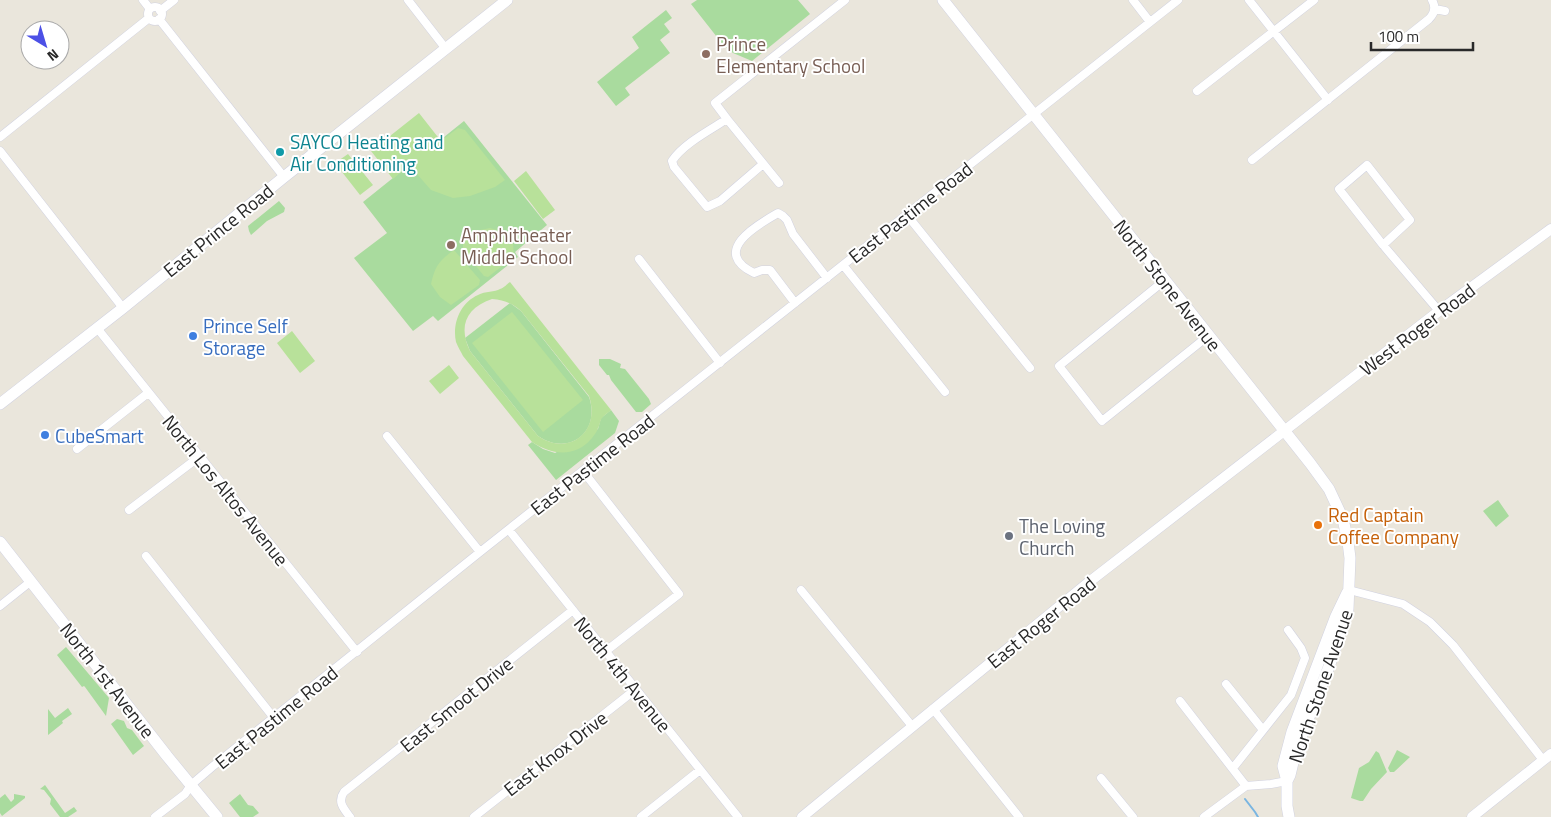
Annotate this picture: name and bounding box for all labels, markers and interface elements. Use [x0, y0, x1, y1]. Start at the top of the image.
north arrow [20, 20, 70, 70]
scale bar [1371, 20, 1474, 52]
text: 100 m [1378, 25, 1419, 48]
place label: Prince Elementary School [716, 29, 865, 80]
text: N [43, 44, 64, 67]
marker: Prince Elementary School [700, 48, 712, 60]
place label: SAYCO Heating and Air Conditioning [290, 127, 444, 178]
marker: SAYCO Heating and Air Conditioning [274, 146, 286, 158]
street label: East Pastime Road [842, 154, 978, 270]
street label: East Prince Road [156, 176, 280, 284]
street label: North Stone Avenue [1107, 213, 1229, 357]
place label: Amphitheater Middle School [461, 220, 573, 271]
marker: Amphitheater Middle School [445, 239, 457, 251]
street label: West Roger Road [1353, 276, 1481, 382]
place label: Prince Self Storage [203, 311, 288, 362]
marker: Prince Self Storage [187, 330, 199, 342]
street label: East Pastime Road [524, 406, 660, 522]
street label: North Los Altos Avenue [156, 408, 296, 572]
place label: CubeSmart [55, 421, 144, 450]
marker: CubeSmart [39, 429, 51, 441]
place label: Red Captain Coffee Company [1328, 500, 1459, 551]
place label: The Loving Church [1019, 511, 1105, 562]
marker: Red Captain Coffee Company [1312, 519, 1324, 531]
marker: The Loving Church [1003, 530, 1015, 542]
street label: East Roger Road [980, 569, 1102, 675]
street label: North Stone Avenue [1280, 605, 1360, 767]
street label: North 4th Avenue [567, 610, 679, 738]
street label: North 1st Avenue [53, 616, 163, 744]
street label: East Smoot Drive [393, 649, 519, 759]
street label: East Pastime Road [208, 658, 344, 776]
street label: East Knox Drive [497, 703, 613, 803]

